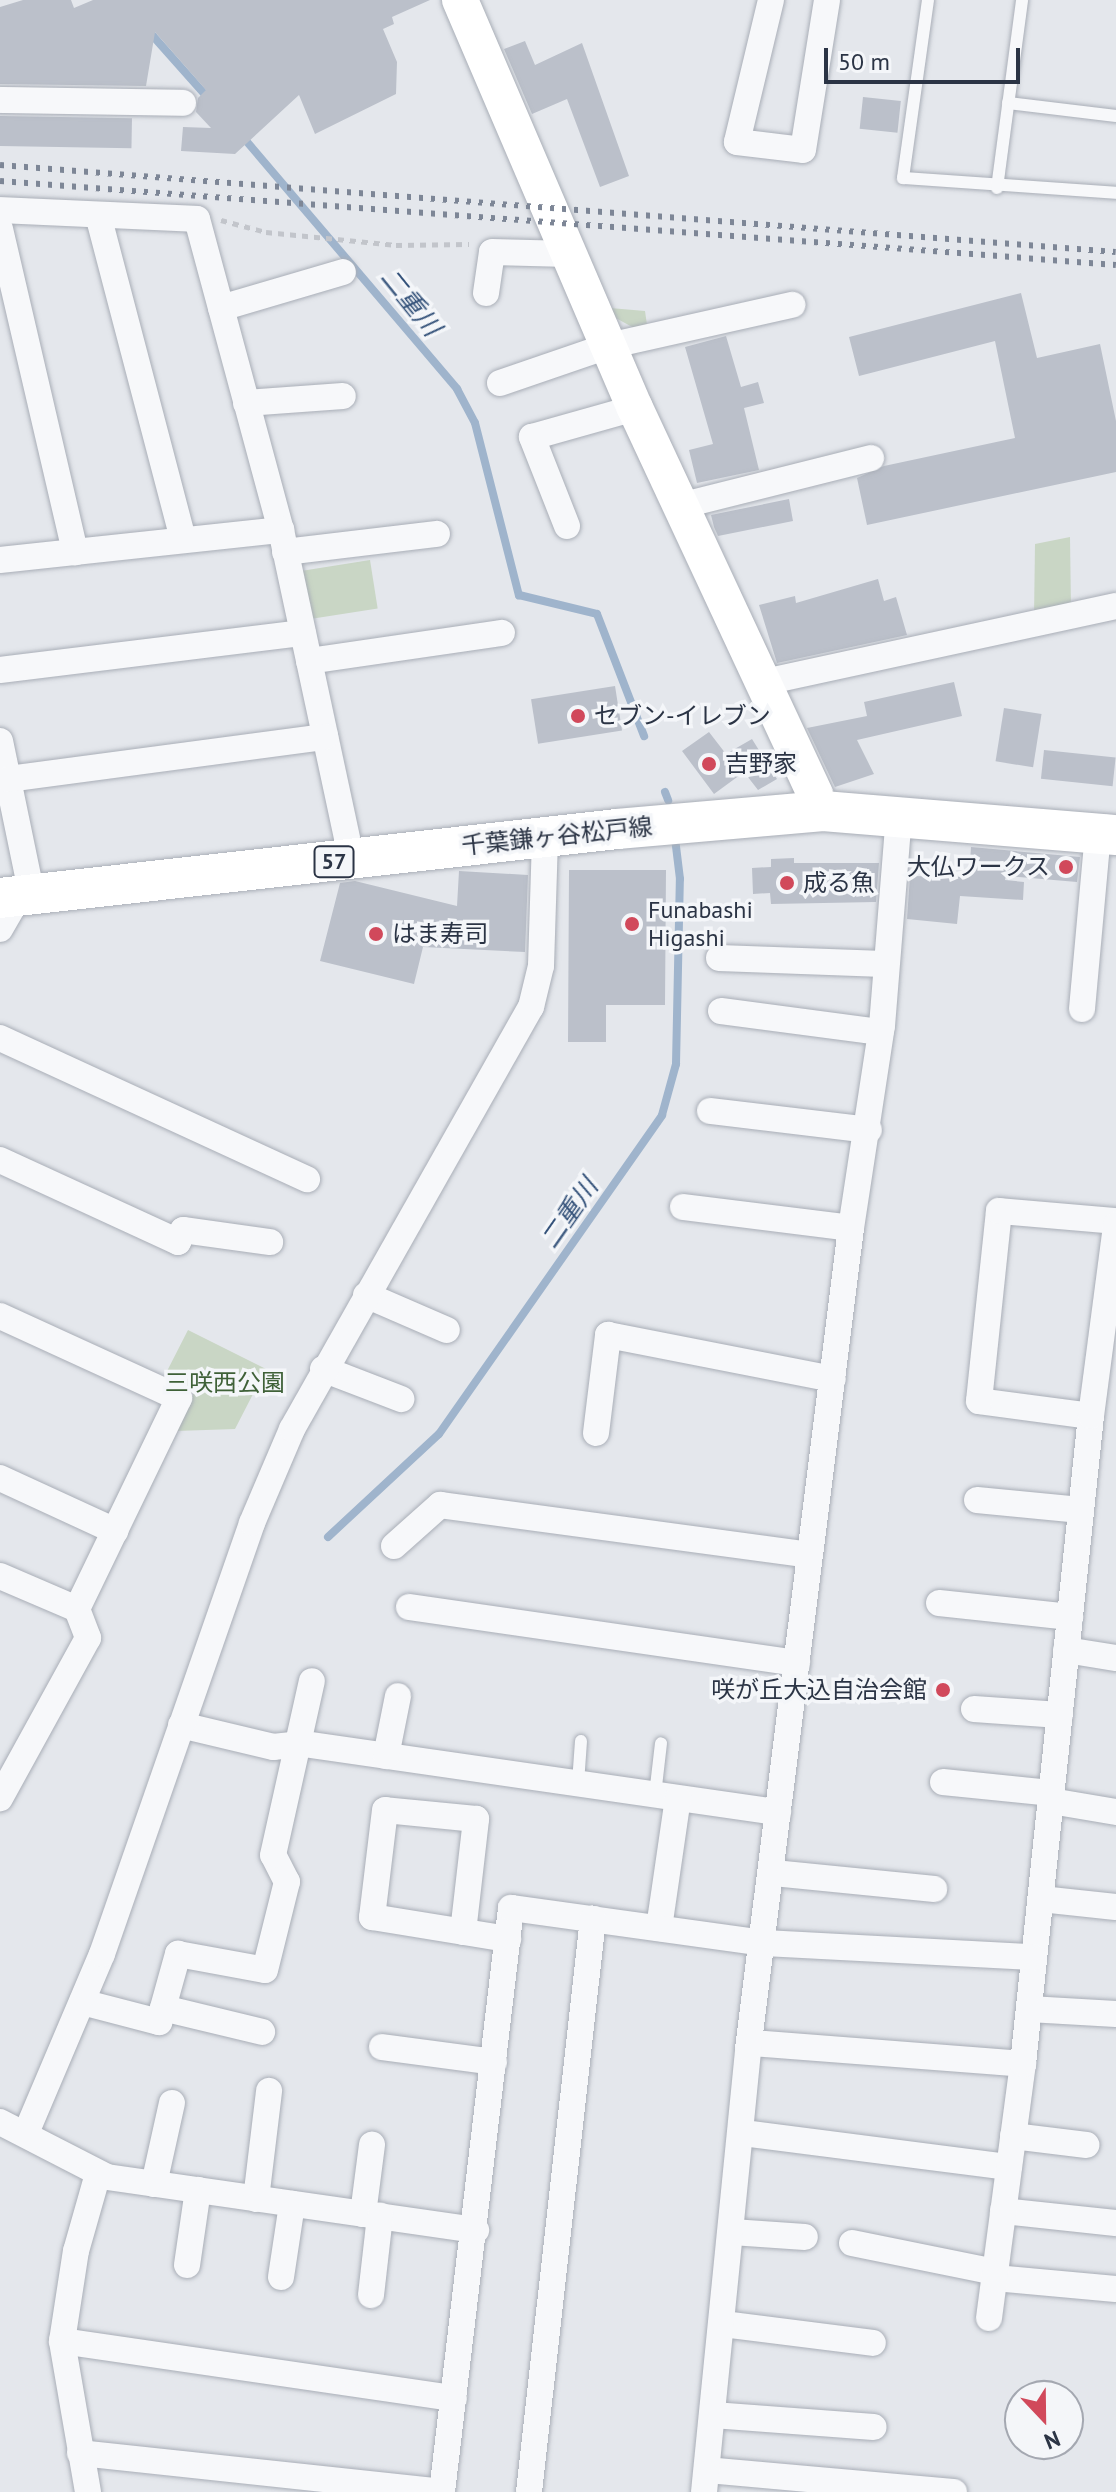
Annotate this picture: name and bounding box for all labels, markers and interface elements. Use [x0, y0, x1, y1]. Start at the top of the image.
scale bar [828, 32, 1024, 82]
text: 50 m [838, 46, 890, 77]
water label: 二重川 [374, 262, 448, 342]
place label: セブン-イレブン [594, 702, 771, 730]
marker: セブン-イレブン [569, 707, 587, 725]
place label: 吉野家 [725, 750, 797, 778]
marker: 吉野家 [700, 755, 718, 773]
street label: 千葉鎌ヶ谷松戸線 [460, 812, 654, 860]
road number: 57 [312, 844, 356, 880]
place label: 大仏ワークス [906, 853, 1050, 881]
marker: 大仏ワークス [1057, 858, 1075, 876]
place label: 成る魚 [803, 869, 875, 897]
marker: 成る魚 [778, 874, 796, 892]
place label: Funabashi Higashi [648, 896, 753, 952]
marker: Funabashi Higashi [623, 915, 641, 933]
place label: はま寿司 [392, 920, 488, 948]
marker: はま寿司 [367, 925, 385, 943]
water label: 二重川 [534, 1172, 604, 1254]
park label: 三咲西公園 [165, 1369, 285, 1397]
place label: 咲が丘大込自治会館 [711, 1676, 927, 1704]
marker: 咲が丘大込自治会館 [934, 1681, 952, 1699]
north arrow [1004, 2380, 1084, 2460]
text: N [1040, 2425, 1064, 2456]

